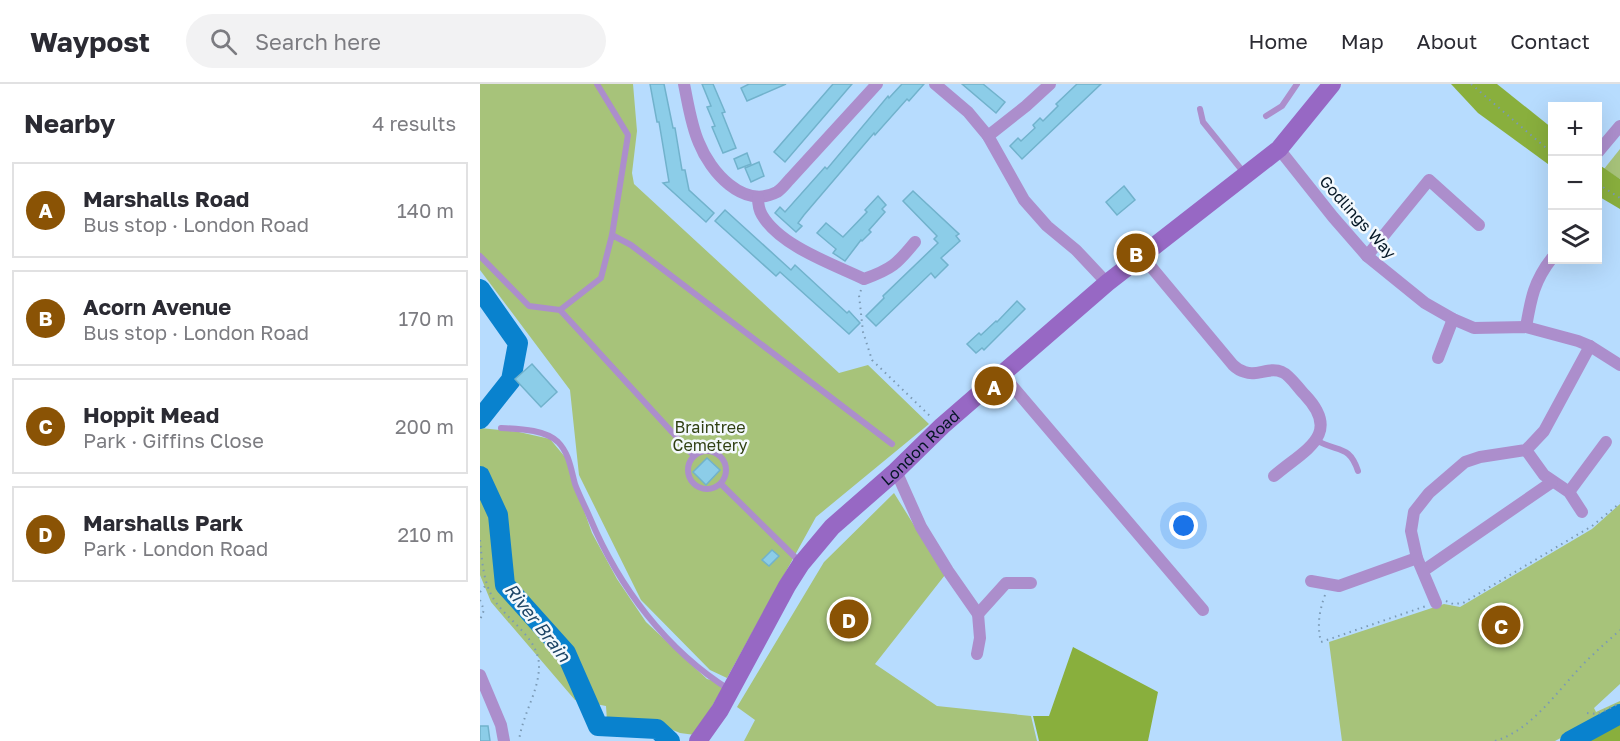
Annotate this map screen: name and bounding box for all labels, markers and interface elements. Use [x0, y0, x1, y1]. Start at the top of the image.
search box [186, 14, 606, 68]
text: Waypost [30, 25, 150, 58]
icon: search [207, 25, 240, 58]
text: Search here [255, 28, 381, 55]
text: Home [1248, 28, 1308, 54]
text: Map [1341, 28, 1384, 54]
text: About [1417, 28, 1477, 54]
text: Contact [1510, 28, 1590, 54]
map controls [1548, 102, 1602, 264]
button: + [1548, 102, 1602, 156]
text: Nearby [24, 108, 115, 139]
text: 4 results [372, 111, 456, 135]
button: − [1548, 156, 1602, 210]
street label: Godlings Way [1316, 171, 1400, 263]
text: Marshalls Road [83, 185, 249, 212]
text: A [38, 198, 53, 222]
text: 140 m [397, 198, 454, 222]
button: layers [1548, 210, 1602, 264]
text: Bus stop · London Road [83, 212, 309, 236]
pin: B [1116, 230, 1156, 276]
text: Acorn Avenue [83, 293, 231, 320]
text: B [38, 306, 53, 330]
text: 170 m [399, 306, 454, 330]
text: Bus stop · London Road [83, 320, 309, 344]
pin: A [974, 364, 1014, 408]
text: Hoppit Mead [83, 401, 219, 428]
street label: London Road [877, 405, 964, 490]
text: C [38, 414, 53, 438]
text: 200 m [395, 414, 454, 438]
park label: Braintree Cemetery [673, 417, 748, 455]
text: Park · Giffins Close [83, 428, 264, 452]
text: Marshalls Park [83, 509, 243, 536]
your location [1169, 511, 1198, 540]
text: D [38, 522, 53, 546]
text: 210 m [398, 522, 454, 546]
text: Park · London Road [83, 536, 268, 560]
water label: River Brain [500, 578, 576, 666]
pin: D [830, 596, 868, 642]
pin: C [1482, 602, 1520, 648]

